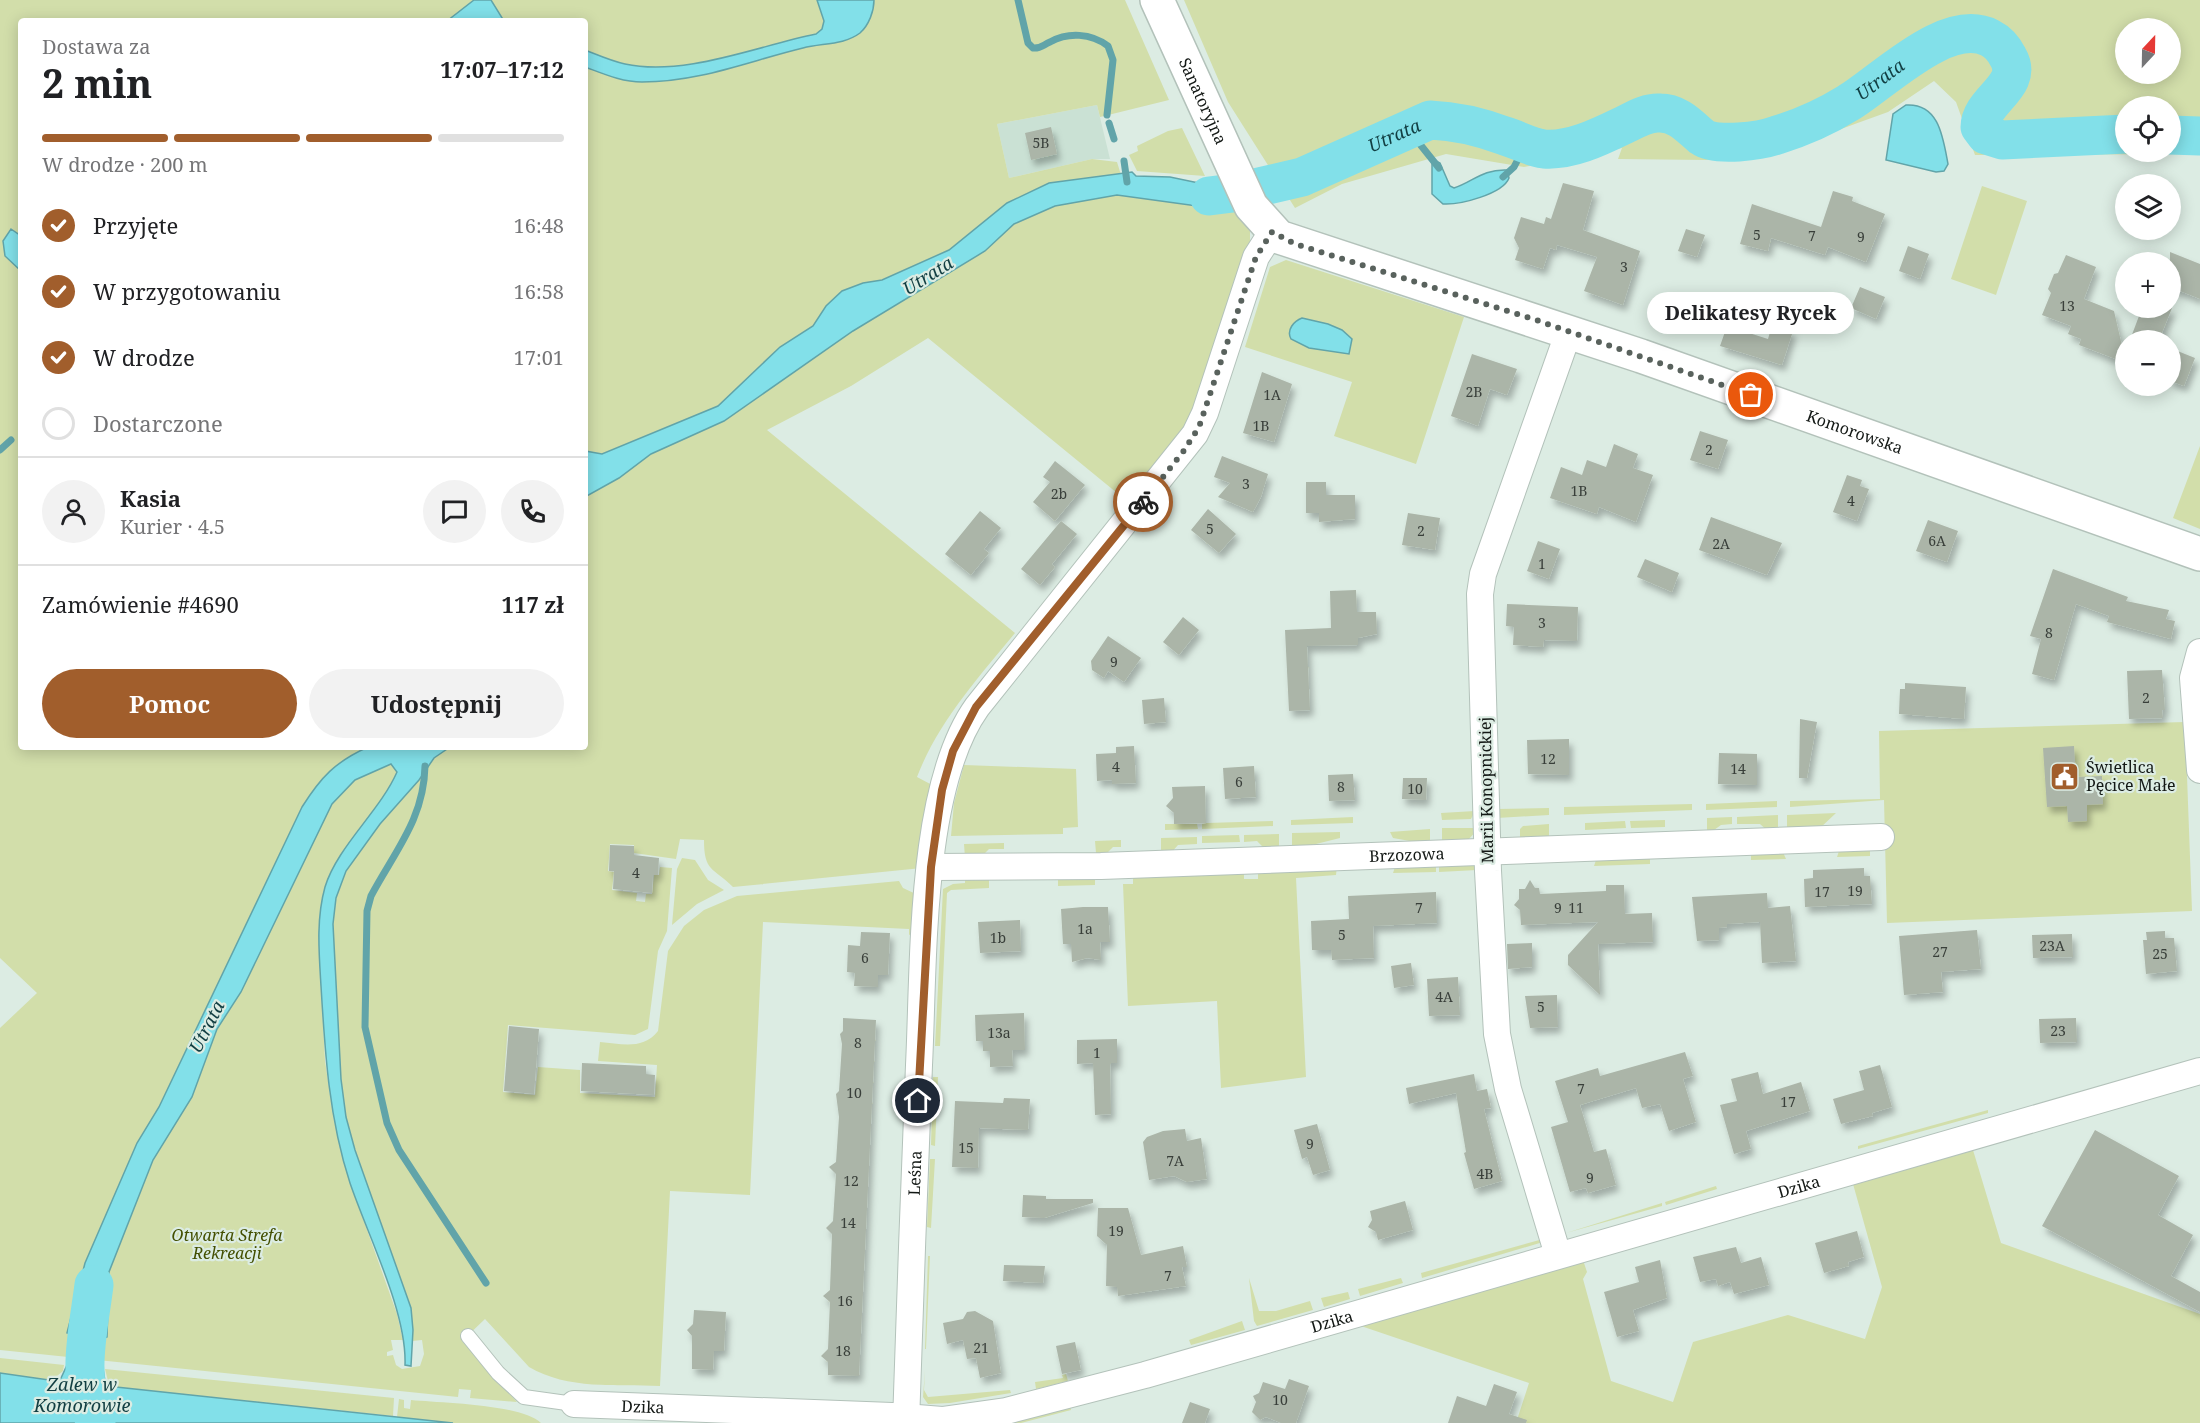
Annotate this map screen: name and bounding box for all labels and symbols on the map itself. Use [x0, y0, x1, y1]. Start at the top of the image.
north arrow [2115, 18, 2181, 84]
water label: Utrata [1850, 53, 1909, 105]
street label: Sanatoryjna [1174, 54, 1232, 148]
water label: Utrata [1364, 113, 1425, 157]
house number: 5B [1033, 133, 1049, 152]
house number: 5 [1753, 225, 1761, 244]
house number: 7 [1808, 226, 1816, 245]
house number: 9 [1857, 227, 1865, 246]
water label: Utrata [898, 250, 958, 300]
house number: 3 [1620, 257, 1628, 276]
callout: Delikatesy Rycek [1648, 293, 1854, 335]
house number: 13 [2059, 296, 2075, 315]
pin [1725, 369, 1776, 420]
house number: 2B [1466, 382, 1482, 401]
house number: 1A [1263, 385, 1281, 404]
street label: Komorowska [1804, 405, 1906, 459]
house number: 1B [1253, 416, 1269, 435]
house number: 2 [1705, 440, 1713, 459]
courier [1113, 472, 1173, 532]
house number: 3 [1242, 474, 1250, 493]
house number: 1B [1571, 481, 1587, 500]
house number: 2b [1051, 484, 1067, 503]
house number: 4 [1847, 491, 1855, 510]
house number: 5 [1206, 519, 1214, 538]
house number: 2 [1417, 521, 1425, 540]
house number: 6A [1928, 531, 1946, 550]
house number: 2A [1712, 534, 1730, 553]
house number: 1 [1538, 554, 1546, 573]
house number: 3 [1538, 613, 1546, 632]
house number: 8 [2045, 623, 2053, 642]
house number: 9 [1110, 652, 1118, 671]
house number: 2 [2142, 688, 2150, 707]
street label: Marii Konopnickiej [1474, 717, 1498, 863]
house number: 12 [1540, 749, 1556, 768]
place label: Świetlica Pęcice Małe [2086, 756, 2176, 796]
house number: 4 [1112, 757, 1120, 776]
house number: 14 [1730, 759, 1746, 778]
public building icon: Świetlica Pęcice Małe [2049, 760, 2081, 792]
house number: 6 [1235, 772, 1243, 791]
house number: 8 [1337, 777, 1345, 796]
house number: 10 [1407, 779, 1423, 798]
street label: Brzozowa [1369, 842, 1445, 867]
house number: 4 [632, 863, 640, 882]
house number: 19 [1847, 881, 1863, 900]
house number: 17 [1814, 882, 1830, 901]
house number: 7 [1415, 898, 1423, 917]
house number: 9 [1554, 898, 1562, 917]
house number: 11 [1568, 898, 1584, 917]
house number: 1a [1077, 919, 1093, 938]
house number: 5 [1338, 925, 1346, 944]
house number: 1b [990, 928, 1006, 947]
house number: 23A [2039, 936, 2065, 955]
house number: 27 [1932, 942, 1948, 961]
house number: 25 [2152, 944, 2168, 963]
house number: 6 [861, 948, 869, 967]
house number: 4A [1435, 987, 1453, 1006]
water label: Utrata [183, 996, 230, 1057]
house number: 5 [1537, 997, 1545, 1016]
house number: 23 [2050, 1021, 2066, 1040]
house number: 13a [987, 1023, 1011, 1042]
house number: 8 [854, 1033, 862, 1052]
house number: 1 [1093, 1043, 1101, 1062]
pin [892, 1075, 943, 1126]
house number: 7 [1577, 1079, 1585, 1098]
house number: 10 [846, 1083, 862, 1102]
house number: 17 [1780, 1092, 1796, 1111]
house number: 9 [1306, 1134, 1314, 1153]
house number: 15 [958, 1138, 974, 1157]
street label: Leśna [903, 1150, 927, 1196]
house number: 7A [1166, 1151, 1184, 1170]
house number: 4B [1477, 1164, 1493, 1183]
house number: 9 [1586, 1168, 1594, 1187]
street label: Dzika [1775, 1170, 1823, 1203]
house number: 12 [843, 1171, 859, 1190]
house number: 14 [840, 1213, 856, 1232]
house number: 19 [1108, 1221, 1124, 1240]
park label: Otwarta Strefa Rekreacji [172, 1224, 283, 1264]
house number: 7 [1164, 1266, 1172, 1285]
house number: 16 [837, 1291, 853, 1310]
street label: Dzika [1308, 1305, 1356, 1338]
house number: 21 [973, 1338, 989, 1357]
house number: 18 [835, 1341, 851, 1360]
water label: Zalew w Komorowie [33, 1372, 130, 1417]
house number: 10 [1272, 1390, 1288, 1409]
street label: Dzika [621, 1395, 665, 1418]

